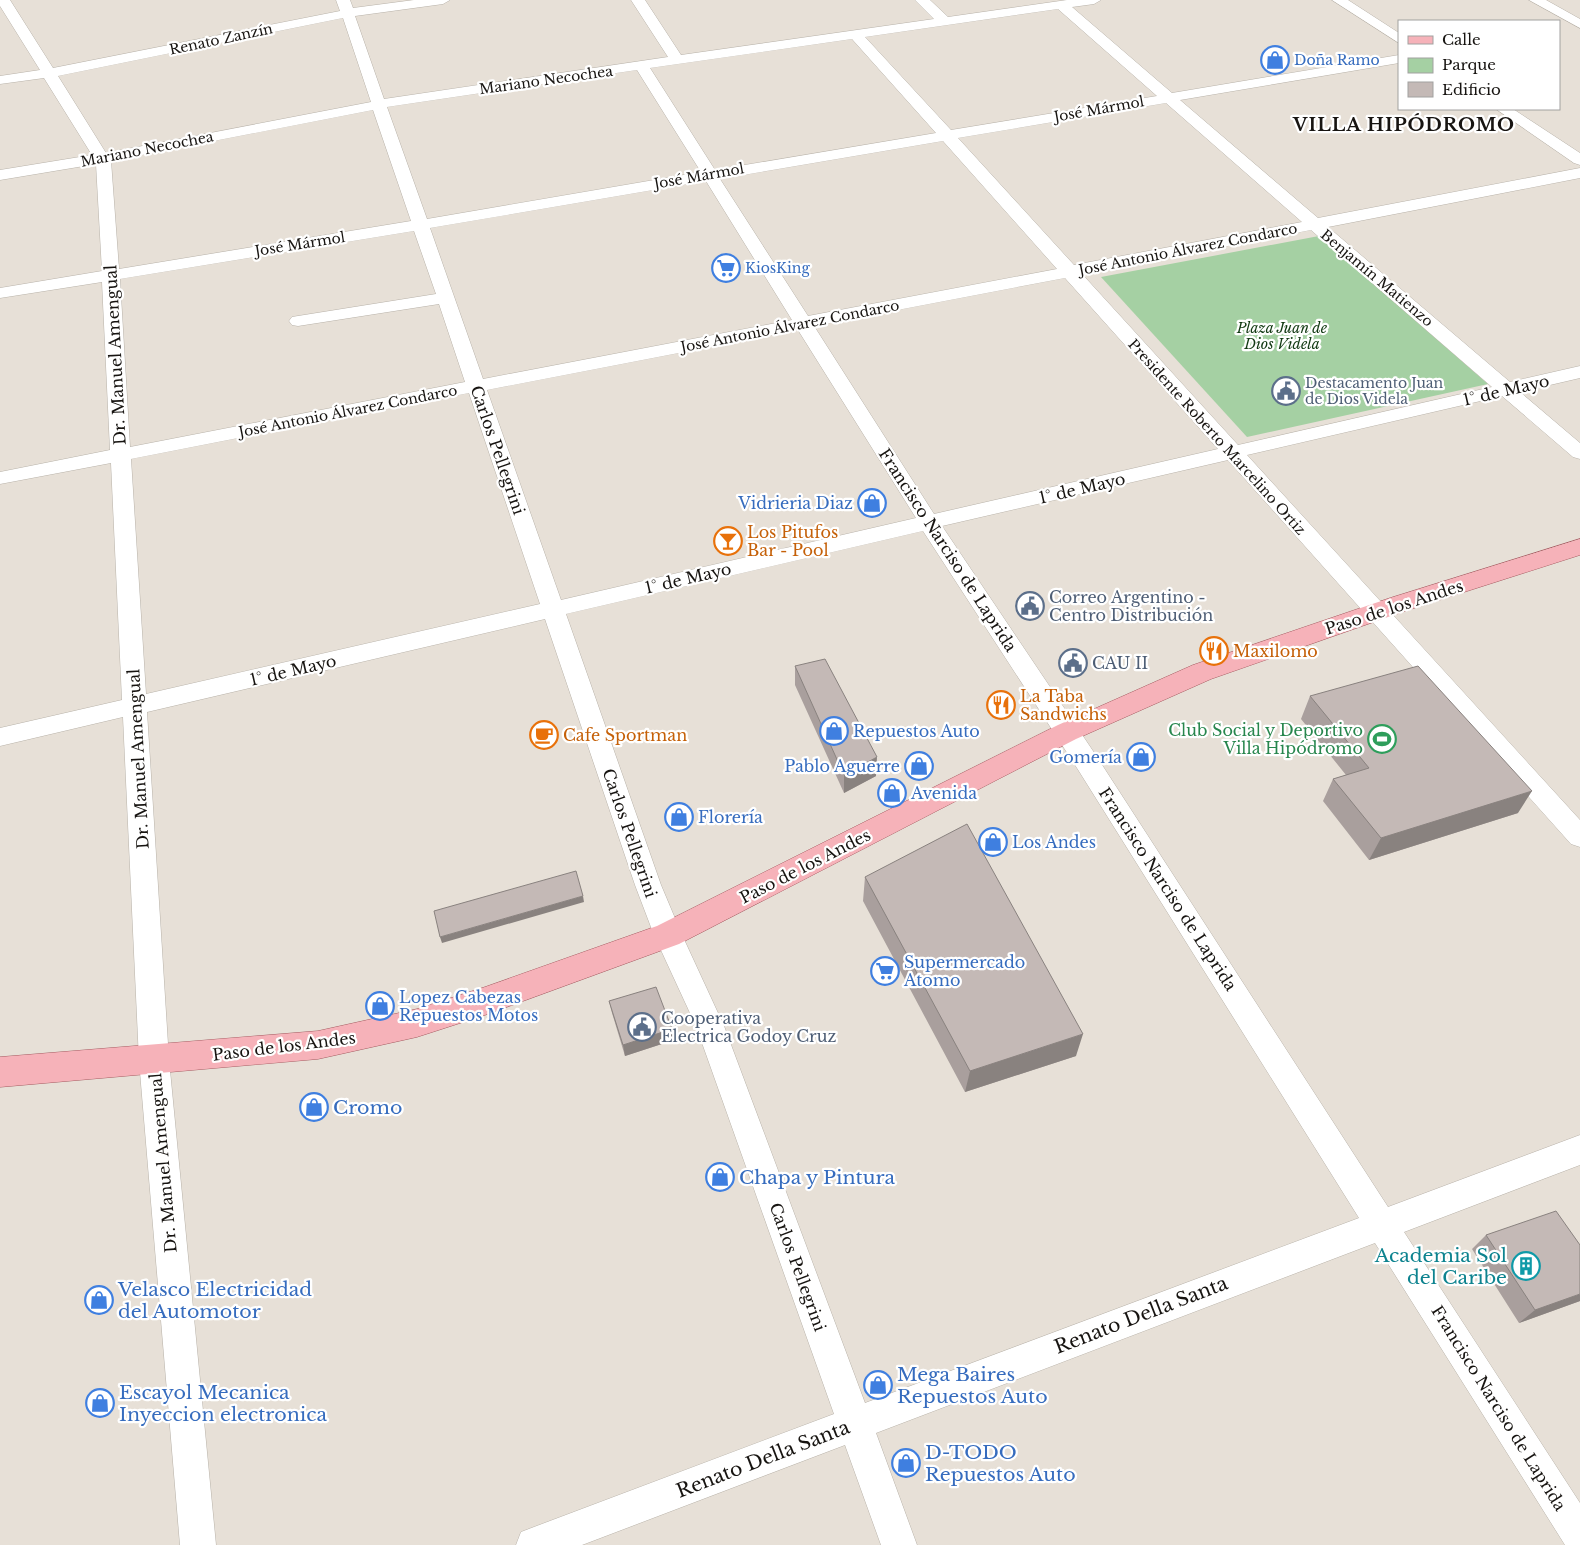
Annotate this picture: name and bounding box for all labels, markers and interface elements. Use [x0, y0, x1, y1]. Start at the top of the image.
street label: Renato Zanzín [168, 19, 275, 59]
legend [1398, 20, 1560, 110]
text: Calle [1442, 30, 1481, 49]
shop icon: Doña Ramo [1260, 45, 1290, 75]
place label: Doña Ramo [1294, 51, 1380, 69]
text: Parque [1442, 55, 1496, 74]
street label: Mariano Necochea [478, 62, 614, 98]
text: Edificio [1442, 80, 1501, 99]
street label: José Mármol [1051, 92, 1146, 126]
district label: VILLA HIPÓDROMO [1292, 113, 1515, 136]
street label: Mariano Necochea [79, 127, 215, 171]
street label: José Mármol [651, 159, 746, 193]
street label: José Antonio Álvarez Condarco [1075, 219, 1299, 279]
street label: Benjamín Matienzo [1317, 226, 1437, 330]
street label: José Mármol [252, 228, 347, 260]
supermarket icon: KiosKing [711, 253, 741, 283]
place label: KiosKing [745, 259, 810, 277]
street label: Dr. Manuel Amengual [100, 264, 130, 446]
street label: José Antonio Álvarez Condarco [677, 296, 901, 356]
park label: Plaza Juan de Dios Videla [1236, 319, 1328, 353]
street label: Presidente Roberto Marcelino Ortiz [1124, 335, 1310, 539]
street label: 1° de Mayo [1461, 370, 1551, 410]
place label: Destacamento Juan de Dios Videla [1305, 374, 1444, 408]
public building icon: Destacamento Juan de Dios Videla [1271, 376, 1301, 406]
street label: José Antonio Álvarez Condarco [235, 381, 459, 441]
street label: Carlos Pellegrini [467, 383, 530, 518]
street label: Francisco Narciso de Laprida [875, 445, 1021, 655]
street label: 1° de Mayo [1037, 468, 1127, 508]
shop icon: Vidrieria Diaz [857, 488, 887, 518]
place label: Vidrieria Diaz [737, 493, 853, 513]
place label: Los Pitufos Bar - Pool [747, 522, 838, 560]
bar icon: Los Pitufos Bar - Pool [713, 526, 743, 556]
street label: 1° de Mayo [643, 558, 733, 598]
street label: Paso de los Andes [1322, 575, 1466, 639]
place label: Correo Argentino - Centro Distribución [1049, 587, 1213, 625]
public building icon: Correo Argentino - Centro Distribución [1015, 591, 1045, 621]
restaurant icon: Maxilomo [1199, 636, 1229, 666]
place label: Maxilomo [1233, 641, 1318, 661]
public building icon: CAU II [1058, 648, 1088, 678]
street label: 1° de Mayo [248, 650, 338, 690]
place label: CAU II [1092, 653, 1148, 673]
street label: Dr. Manuel Amengual [123, 668, 153, 850]
place label: La Taba Sandwichs [1020, 686, 1107, 724]
restaurant icon: La Taba Sandwichs [986, 690, 1016, 720]
shop icon: Repuestos Auto [819, 716, 849, 746]
cafe icon: Cafe Sportman [529, 720, 559, 750]
place label: Club Social y Deportivo Villa Hipódromo [1168, 720, 1363, 758]
place label: Repuestos Auto [853, 721, 980, 741]
sports icon: Club Social y Deportivo Villa Hipódromo [1367, 724, 1397, 754]
place label: Cafe Sportman [563, 725, 687, 745]
shop icon: Gomería [1126, 742, 1156, 772]
place label: Gomería [1049, 747, 1122, 767]
shop icon: Pablo Aguerre [904, 751, 934, 781]
place label: Pablo Aguerre [784, 756, 900, 776]
street label: Carlos Pellegrini [599, 766, 662, 901]
shop icon: Avenida [877, 778, 907, 808]
place label: Avenida [910, 783, 977, 803]
street label: Francisco Narciso de Laprida [1095, 784, 1241, 994]
shop icon: Florería [664, 802, 694, 832]
place label: Florería [698, 807, 763, 827]
street label: Paso de los Andes [736, 824, 874, 908]
shop icon: Los Andes [978, 827, 1008, 857]
place label: Los Andes [1012, 832, 1096, 852]
place label: Supermercado Atomo [903, 952, 1025, 990]
supermarket icon: Supermercado Atomo [870, 956, 900, 986]
place label: Lopez Cabezas Repuestos Motos [399, 987, 538, 1025]
shop icon: Lopez Cabezas Repuestos Motos [365, 991, 395, 1021]
place label: Cooperativa Electrica Godoy Cruz [661, 1008, 836, 1046]
public building icon: Cooperativa Electrica Godoy Cruz [627, 1012, 657, 1042]
street label: Paso de los Andes [211, 1027, 357, 1065]
street label: Dr. Manuel Amengual [145, 1072, 181, 1254]
shop icon: Cromo [299, 1092, 329, 1122]
place label: Cromo [333, 1096, 402, 1119]
shop icon: Chapa y Pintura [705, 1162, 735, 1192]
place label: Chapa y Pintura [739, 1166, 896, 1189]
street label: Carlos Pellegrini [765, 1200, 831, 1334]
place label: Academia Sol del Caribe [1374, 1244, 1507, 1289]
building icon: Academia Sol del Caribe [1511, 1251, 1541, 1281]
street label: Renato Della Santa [1051, 1271, 1231, 1359]
place label: Velasco Electricidad del Automotor [117, 1278, 312, 1323]
shop icon: Velasco Electricidad del Automotor [84, 1285, 114, 1315]
street label: Francisco Narciso de Laprida [1427, 1302, 1571, 1514]
place label: Mega Baires Repuestos Auto [897, 1363, 1048, 1408]
shop icon: Mega Baires Repuestos Auto [863, 1370, 893, 1400]
place label: Escayol Mecanica Inyeccion electronica [119, 1381, 327, 1426]
shop icon: Escayol Mecanica Inyeccion electronica [85, 1388, 115, 1418]
street label: Renato Della Santa [673, 1415, 853, 1503]
place label: D-TODO Repuestos Auto [925, 1441, 1076, 1486]
shop icon: D-TODO Repuestos Auto [891, 1448, 921, 1478]

